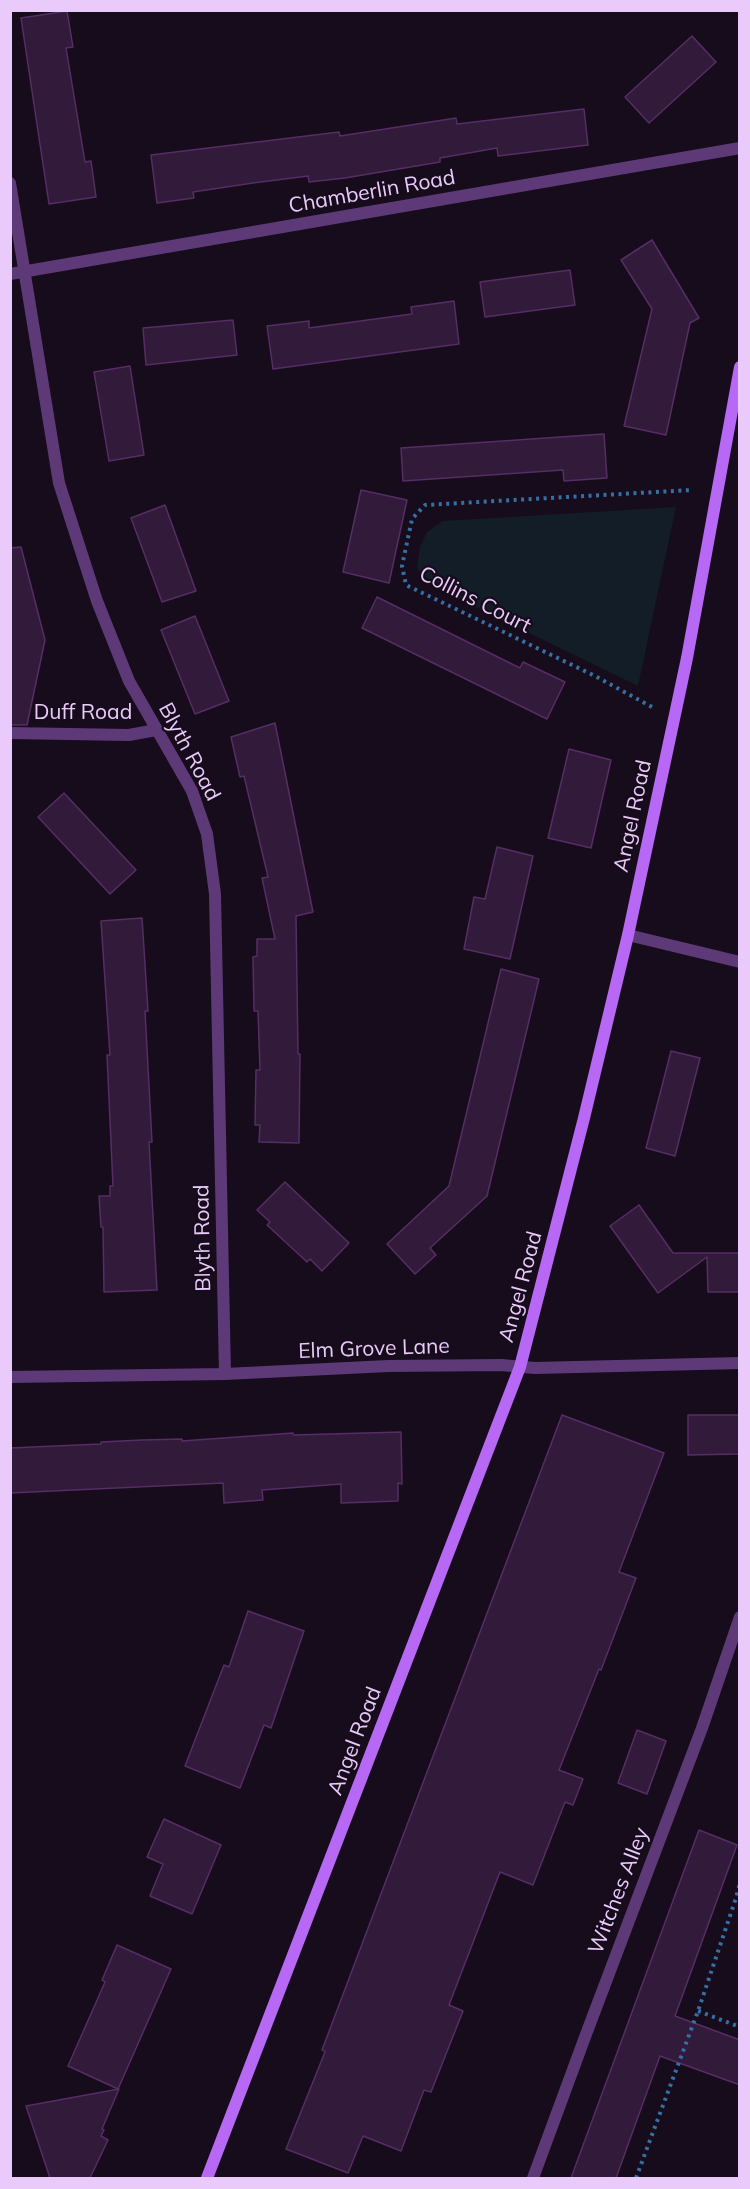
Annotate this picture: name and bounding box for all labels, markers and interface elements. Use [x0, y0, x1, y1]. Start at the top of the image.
street label: Chamberlin Road [287, 165, 457, 219]
street label: Collins Court [415, 561, 535, 639]
street label: Blyth Road [153, 699, 225, 805]
street label: Duff Road [34, 700, 132, 726]
street label: Angel Road [609, 758, 657, 874]
street label: Blyth Road [189, 1184, 217, 1292]
street label: Angel Road [494, 1229, 548, 1345]
street label: Elm Grove Lane [298, 1334, 450, 1364]
street label: Angel Road [323, 1683, 387, 1799]
street label: Witches Alley [583, 1824, 655, 1958]

